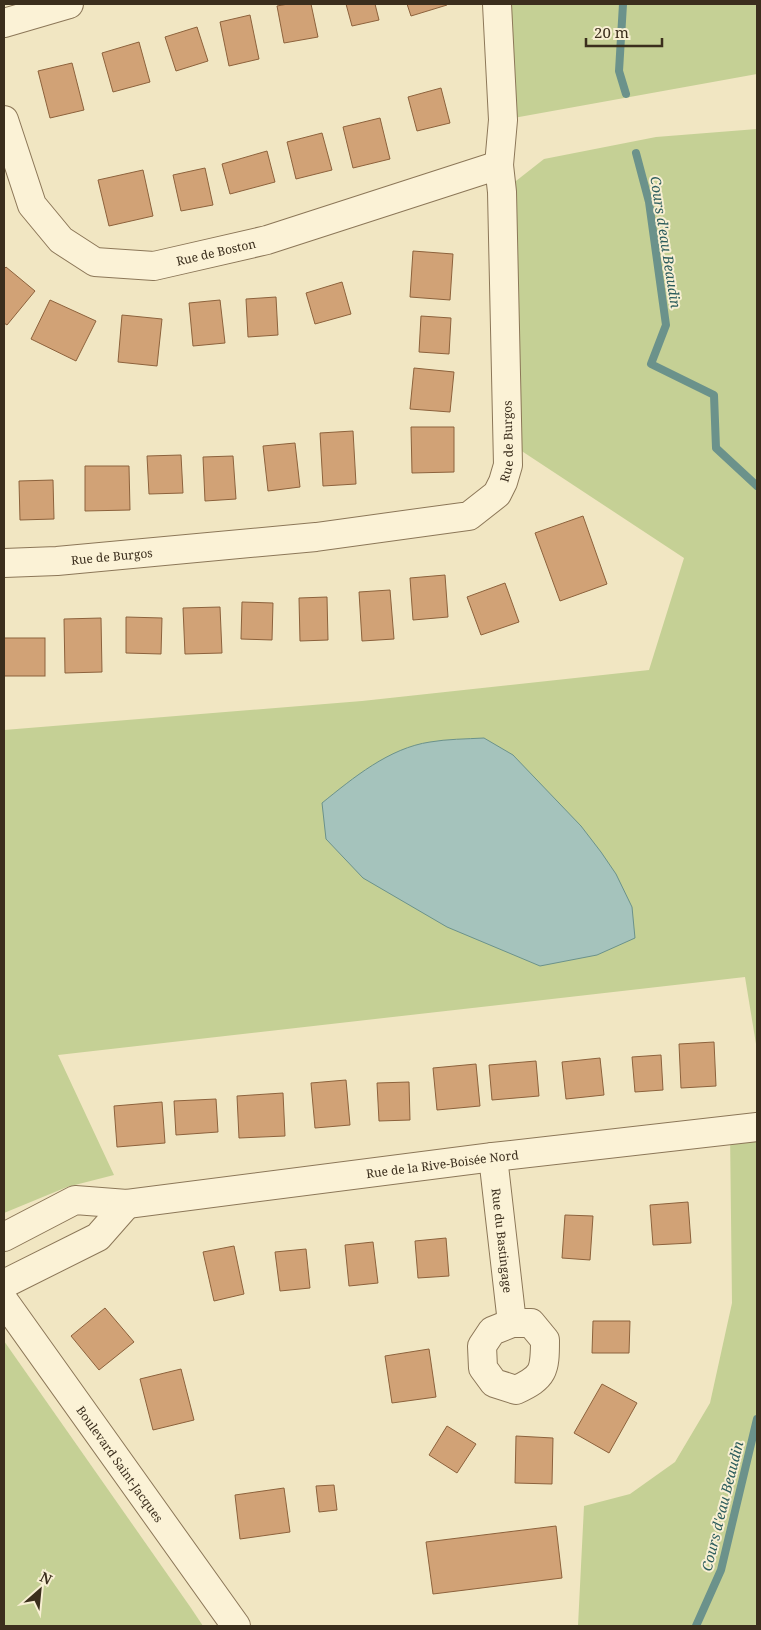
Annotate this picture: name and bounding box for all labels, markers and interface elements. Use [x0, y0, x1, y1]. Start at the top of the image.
scale bar [586, 15, 662, 47]
text: 20 m [594, 22, 629, 42]
water label: Cours d'eau Beaudin [646, 175, 686, 310]
street label: Rue de Boston [174, 234, 257, 269]
street label: Rue de Burgos [495, 400, 517, 484]
street label: Rue de Burgos [70, 544, 153, 568]
street label: Rue de la Rive-Boisée Nord [365, 1146, 520, 1182]
street label: Rue du Bastingage [488, 1187, 517, 1294]
street label: Boulevard Saint-Jacques [73, 1402, 168, 1525]
water label: Cours d'eau Beaudin [697, 1438, 748, 1573]
north arrow [15, 1565, 65, 1615]
text: N [37, 1567, 55, 1589]

